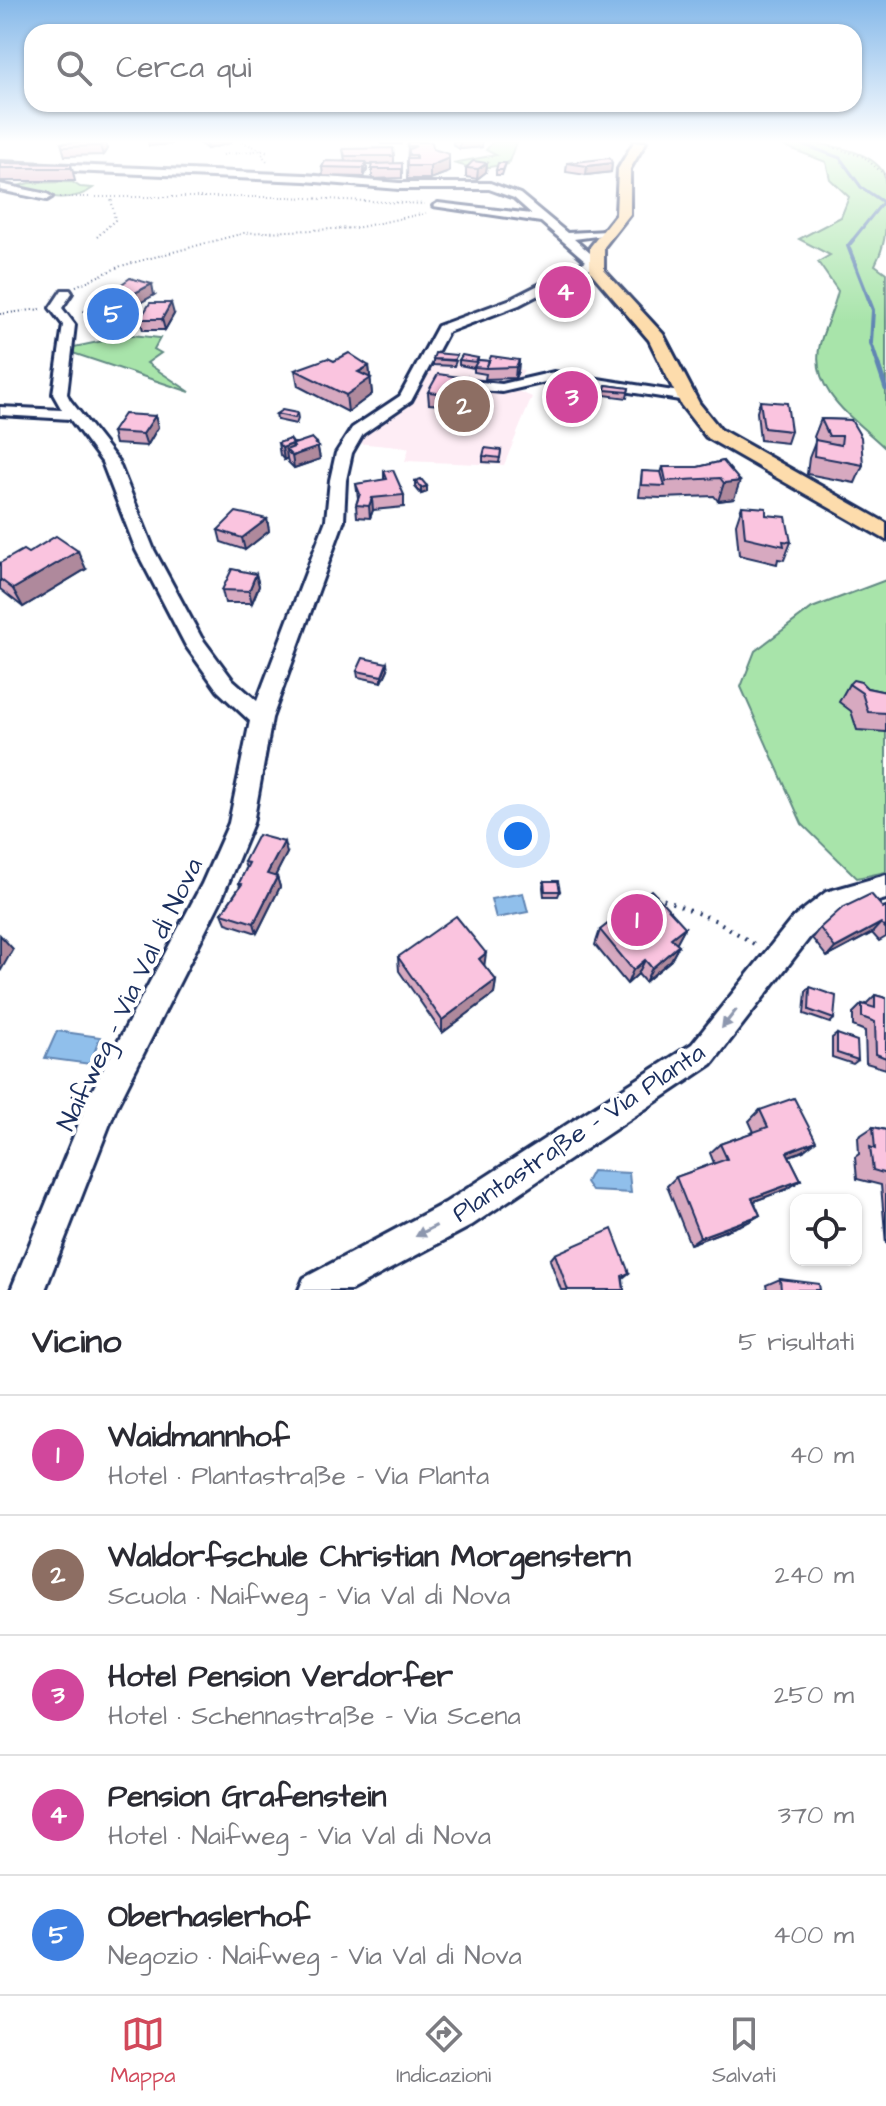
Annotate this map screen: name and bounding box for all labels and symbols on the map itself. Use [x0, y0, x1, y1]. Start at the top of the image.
pin: 4 [539, 262, 591, 322]
pin: 5 [87, 284, 139, 344]
pin: 3 [546, 367, 598, 427]
pin: 2 [438, 376, 490, 436]
your location [498, 816, 538, 856]
street label: Naifweg - Via Val di Nova [48, 852, 214, 1138]
pin: 1 [611, 890, 663, 950]
one-way arrow [721, 1009, 738, 1029]
street label: Plantastraße - Via Planta [445, 1035, 712, 1231]
one-way arrow [415, 1225, 438, 1238]

